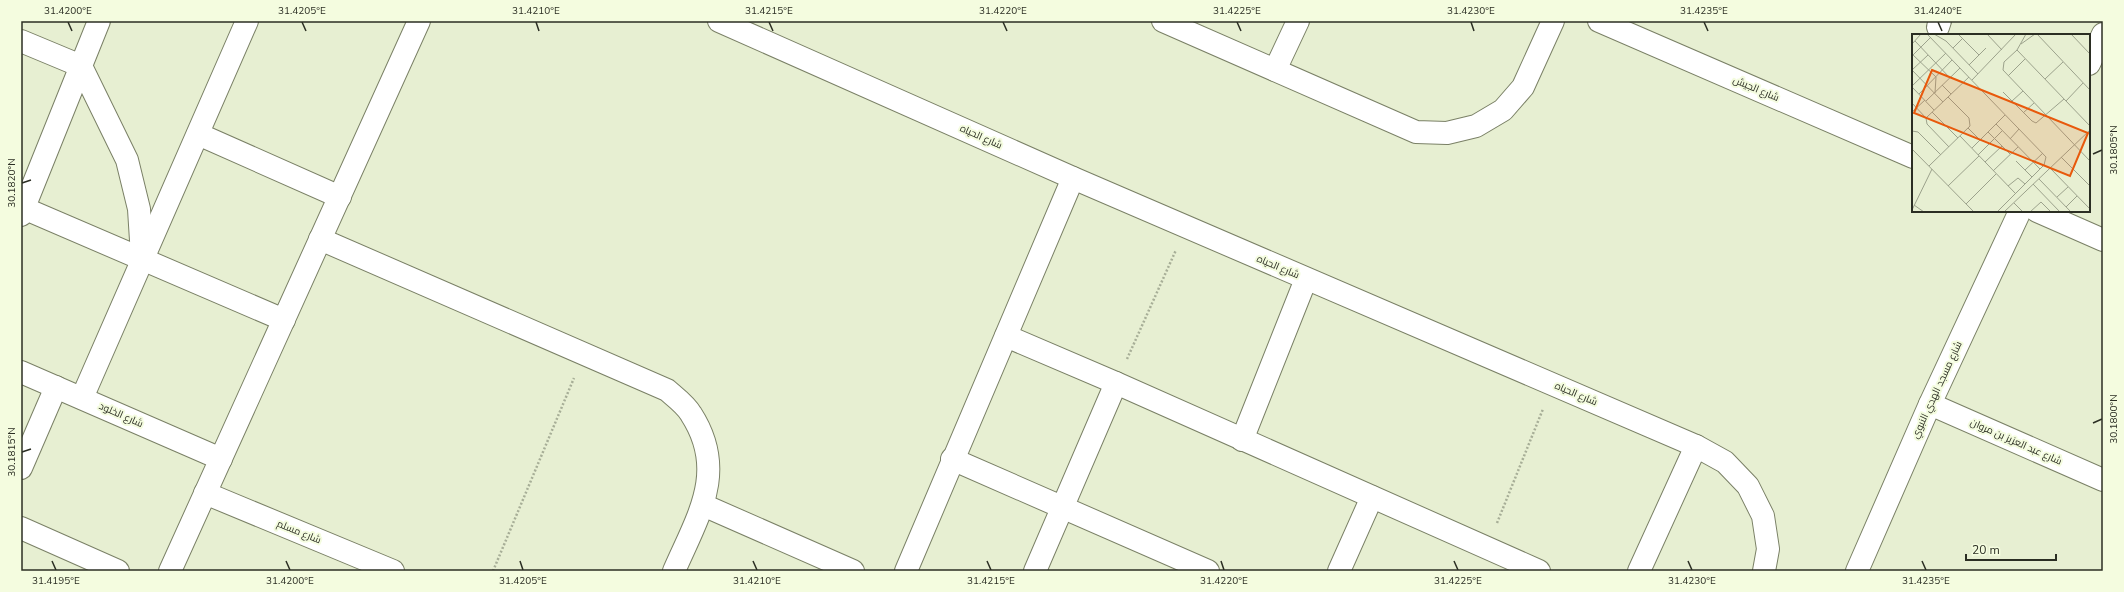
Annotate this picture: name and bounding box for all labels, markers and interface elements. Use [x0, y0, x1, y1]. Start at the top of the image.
text: 31.4200°E [44, 4, 92, 18]
text: 31.4205°E [278, 4, 326, 18]
text: 31.4210°E [512, 4, 560, 18]
text: 31.4215°E [745, 4, 793, 18]
text: 31.4220°E [979, 4, 1027, 18]
text: 31.4225°E [1213, 4, 1261, 18]
text: 31.4230°E [1447, 4, 1495, 18]
text: 31.4235°E [1680, 4, 1728, 18]
text: 31.4240°E [1914, 4, 1962, 18]
inset map [1912, 34, 2090, 212]
street label: شارع الجيش [1731, 73, 1781, 105]
street label: شارع الحياه [958, 121, 1004, 153]
text: 30.1805°N [2107, 125, 2121, 175]
text: 30.1820°N [5, 158, 19, 208]
street label: شارع الحياه [1254, 252, 1302, 282]
street label: شارع مسجد الهدي النبوي [1908, 339, 1966, 441]
street label: شارع الحياه [1552, 379, 1600, 409]
text: 30.1800°N [2107, 394, 2121, 444]
street label: شارع الخلود [97, 399, 145, 431]
street label: شارع عبد العزيز بن مروان [1968, 415, 2064, 469]
text: 30.1815°N [5, 427, 19, 477]
street label: شارع مسلم [275, 517, 323, 547]
scale bar [1966, 536, 2056, 562]
text: 20 m [1972, 542, 2000, 558]
text: 31.4195°E [32, 574, 80, 588]
text: 31.4200°E [266, 574, 314, 588]
text: 31.4205°E [499, 574, 547, 588]
text: 31.4210°E [733, 574, 781, 588]
text: 31.4215°E [967, 574, 1015, 588]
text: 31.4220°E [1200, 574, 1248, 588]
text: 31.4225°E [1434, 574, 1482, 588]
text: 31.4230°E [1668, 574, 1716, 588]
text: 31.4235°E [1902, 574, 1950, 588]

